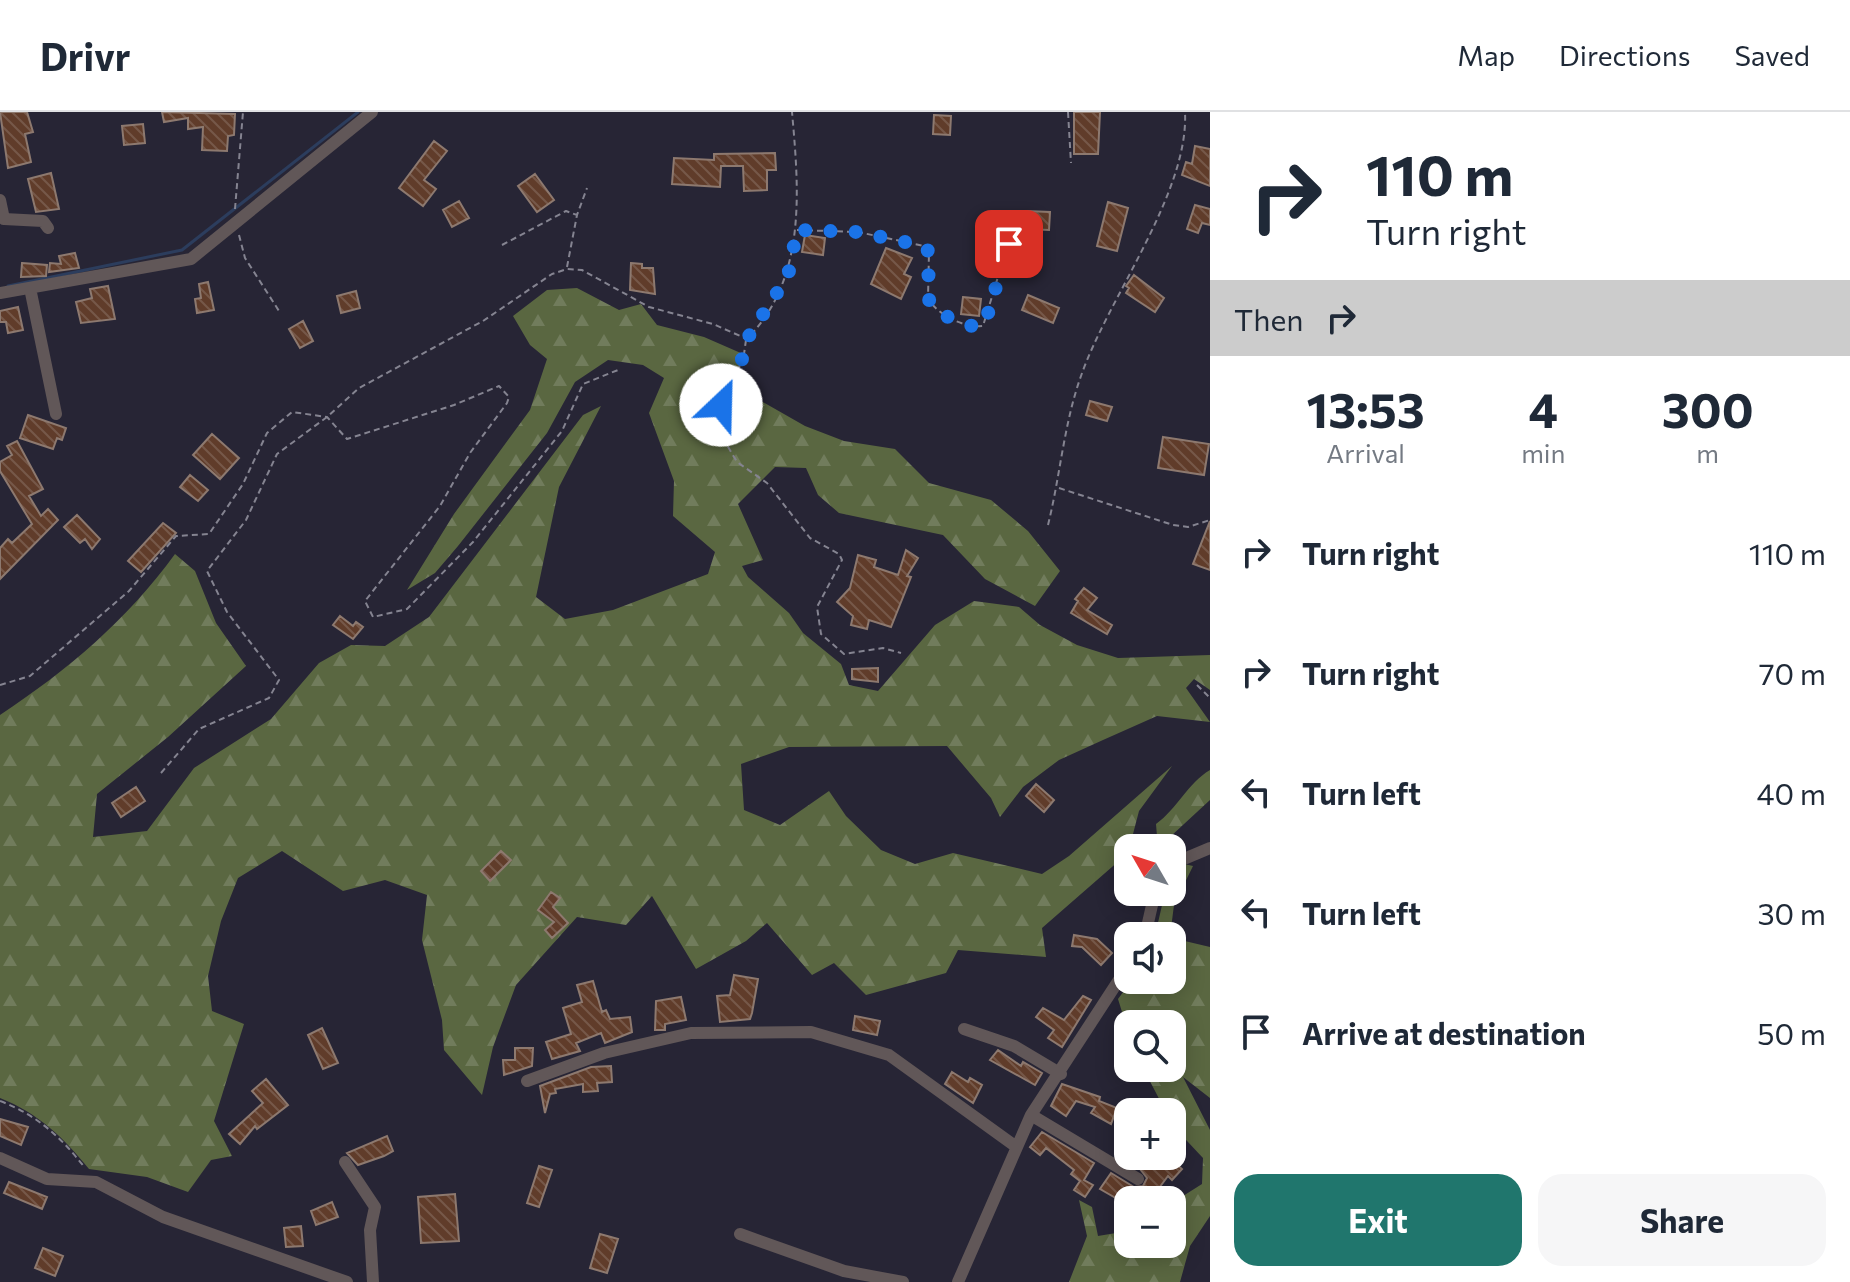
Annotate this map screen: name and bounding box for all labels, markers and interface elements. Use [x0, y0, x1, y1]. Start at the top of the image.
text: Drivr [40, 32, 130, 79]
text: Map [1457, 38, 1515, 72]
text: Directions [1559, 38, 1690, 72]
text: Saved [1734, 38, 1810, 72]
text: 110 m [1366, 139, 1513, 208]
icon: right [1234, 144, 1338, 248]
text: Turn right [1366, 208, 1527, 252]
pin [975, 210, 1043, 278]
icon: arrive [987, 222, 1031, 266]
icon: right [1319, 296, 1363, 340]
text: Then [1234, 300, 1303, 337]
position arrow [679, 363, 763, 447]
text: 13:53 [1306, 379, 1425, 438]
text: 4 [1529, 379, 1558, 438]
text: 300 [1662, 379, 1754, 438]
text: Arrival [1326, 437, 1405, 468]
text: min [1521, 437, 1565, 468]
text: m [1696, 437, 1719, 468]
icon: right [1234, 530, 1278, 574]
text: Turn right [1302, 534, 1439, 571]
text: 110 m [1749, 534, 1826, 571]
icon: right [1234, 650, 1278, 694]
text: Turn right [1302, 654, 1439, 691]
text: 70 m [1759, 654, 1826, 691]
icon: left [1234, 770, 1278, 814]
text: Turn left [1302, 774, 1421, 811]
text: 40 m [1757, 774, 1826, 811]
north arrow [1114, 834, 1186, 906]
map controls [1114, 834, 1186, 1258]
icon: left [1234, 890, 1278, 934]
text: Turn left [1302, 894, 1421, 931]
text: 30 m [1757, 894, 1826, 931]
button: sound [1114, 922, 1186, 994]
button: search [1114, 1010, 1186, 1082]
icon: arrive [1234, 1010, 1278, 1054]
text: Arrive at destination [1302, 1014, 1586, 1051]
text: 50 m [1757, 1014, 1826, 1051]
button: + [1114, 1098, 1186, 1170]
button: Exit [1234, 1174, 1522, 1266]
button: Share [1538, 1174, 1826, 1266]
button: − [1114, 1186, 1186, 1258]

